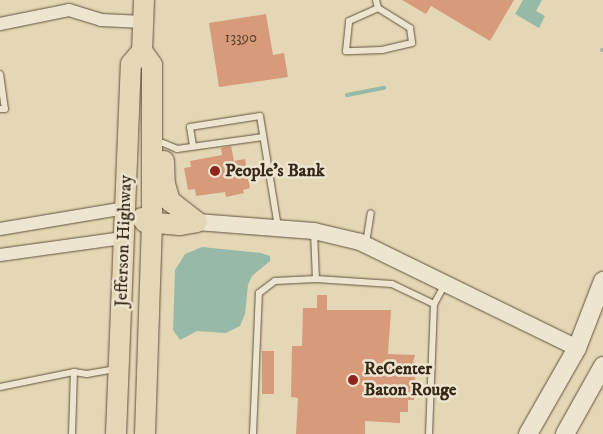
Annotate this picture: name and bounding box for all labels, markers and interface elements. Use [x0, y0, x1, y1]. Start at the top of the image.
house number: 13390 [225, 29, 257, 47]
place label: People's Bank [225, 160, 325, 182]
marker: People's Bank [209, 165, 221, 177]
street label: Jefferson Highway [111, 175, 137, 307]
place label: ReCenter Baton Rouge [364, 359, 456, 402]
marker: ReCenter Baton Rouge [346, 373, 360, 387]

